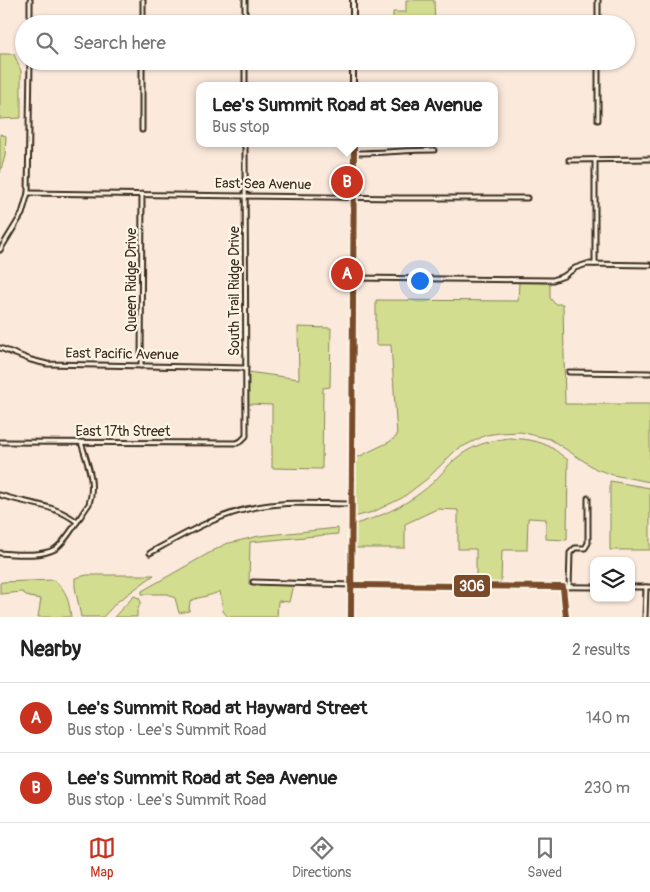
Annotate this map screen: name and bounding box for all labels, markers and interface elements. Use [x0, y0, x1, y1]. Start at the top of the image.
search box [15, 15, 635, 70]
icon: search [33, 29, 61, 57]
text: Search here [73, 31, 166, 55]
popup [196, 82, 498, 147]
text: Lee's Summit Road at Sea Avenue [212, 93, 482, 117]
text: Bus stop [212, 117, 270, 137]
pin: B [331, 163, 363, 201]
street label: East Sea Avenue [215, 175, 311, 193]
street label: South Trail Ridge Drive [226, 226, 243, 356]
street label: Queen Ridge Drive [123, 228, 140, 332]
pin: A [331, 255, 363, 293]
your location [407, 268, 433, 294]
street label: East Pacific Avenue [65, 345, 179, 363]
street label: East 17th Street [76, 423, 171, 440]
map controls [590, 557, 635, 602]
button: layers [590, 557, 635, 602]
line badge: 306 [453, 574, 491, 598]
text: 306 [459, 578, 485, 595]
text: Nearby [20, 636, 81, 663]
text: 2 results [572, 640, 630, 660]
text: Lee's Summit Road at Hayward Street [67, 696, 367, 720]
text: A [31, 708, 41, 728]
text: 140 m [586, 708, 630, 728]
text: Bus stop · Lee's Summit Road [67, 720, 267, 740]
text: Lee's Summit Road at Sea Avenue [67, 766, 337, 790]
text: B [31, 778, 41, 798]
text: 230 m [584, 778, 630, 798]
text: Bus stop · Lee's Summit Road [67, 790, 267, 810]
tab: Map [88, 834, 116, 881]
tab: Directions [292, 834, 351, 881]
tab: Saved [527, 834, 562, 881]

